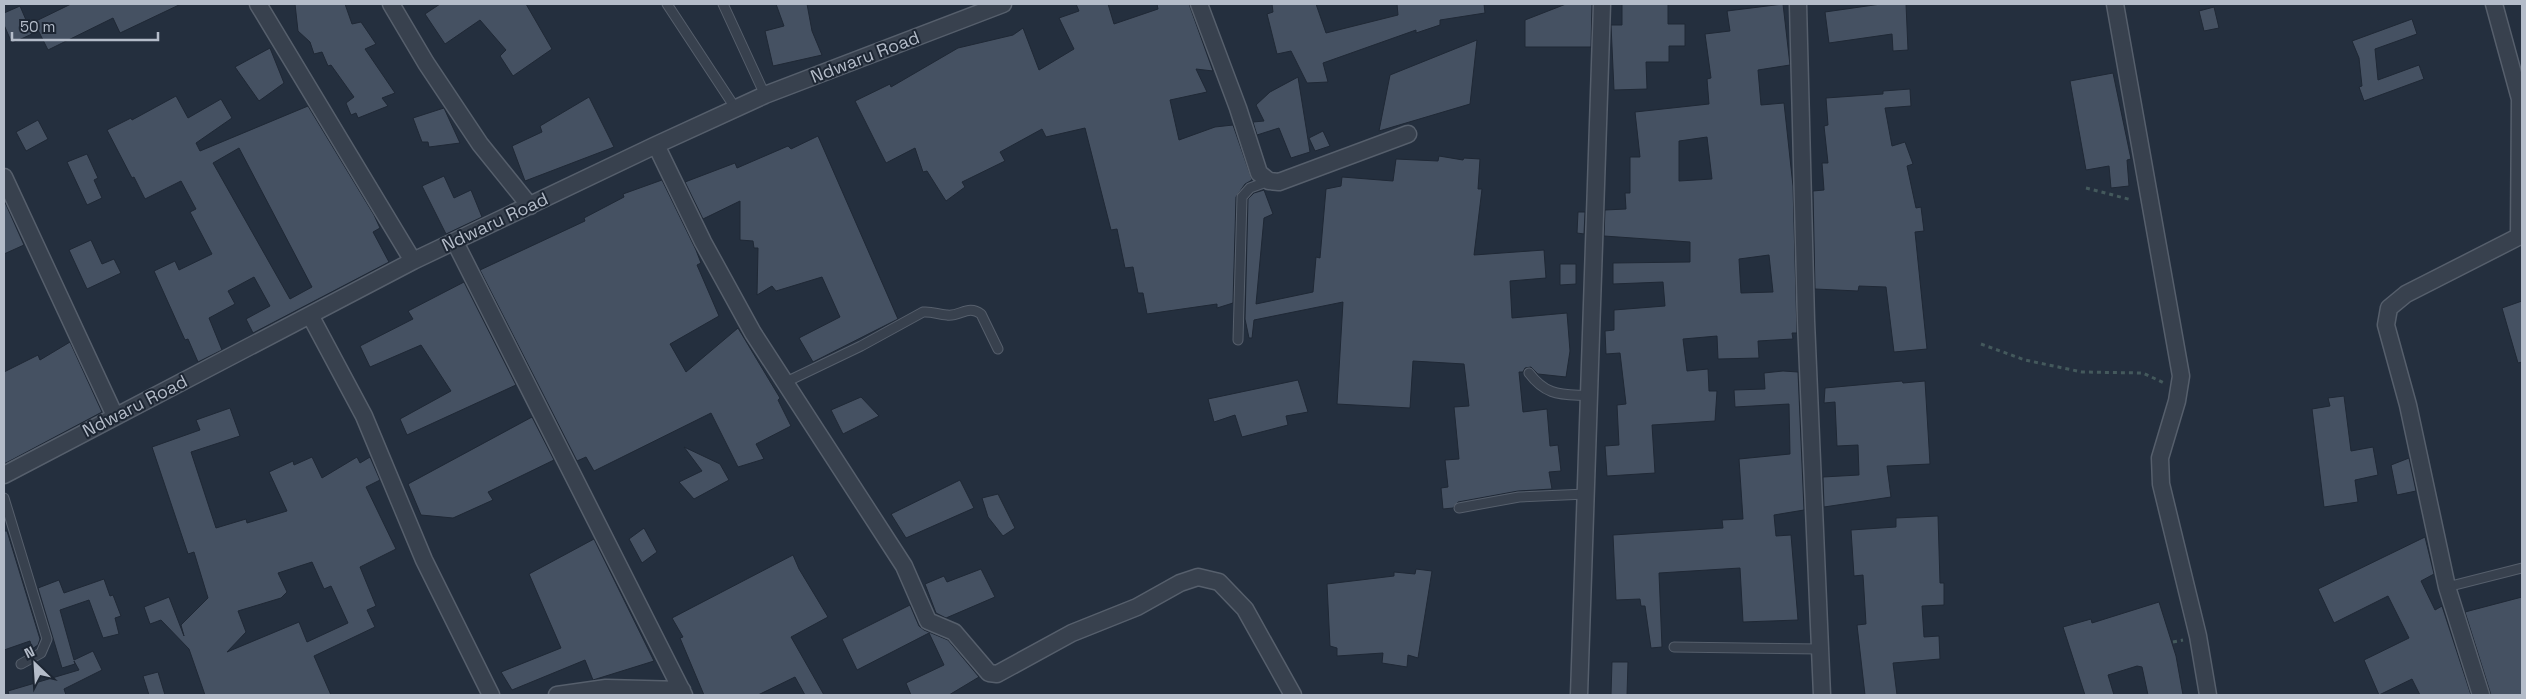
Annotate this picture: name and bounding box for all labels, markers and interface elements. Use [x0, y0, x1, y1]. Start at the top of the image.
scale bar [12, 10, 159, 42]
text: 50 m [20, 17, 55, 36]
street label: Ndwaru Road [807, 25, 923, 88]
street label: Ndwaru Road [438, 187, 552, 256]
street label: Ndwaru Road [78, 369, 191, 442]
north arrow [10, 639, 60, 689]
text: N [21, 642, 38, 662]

